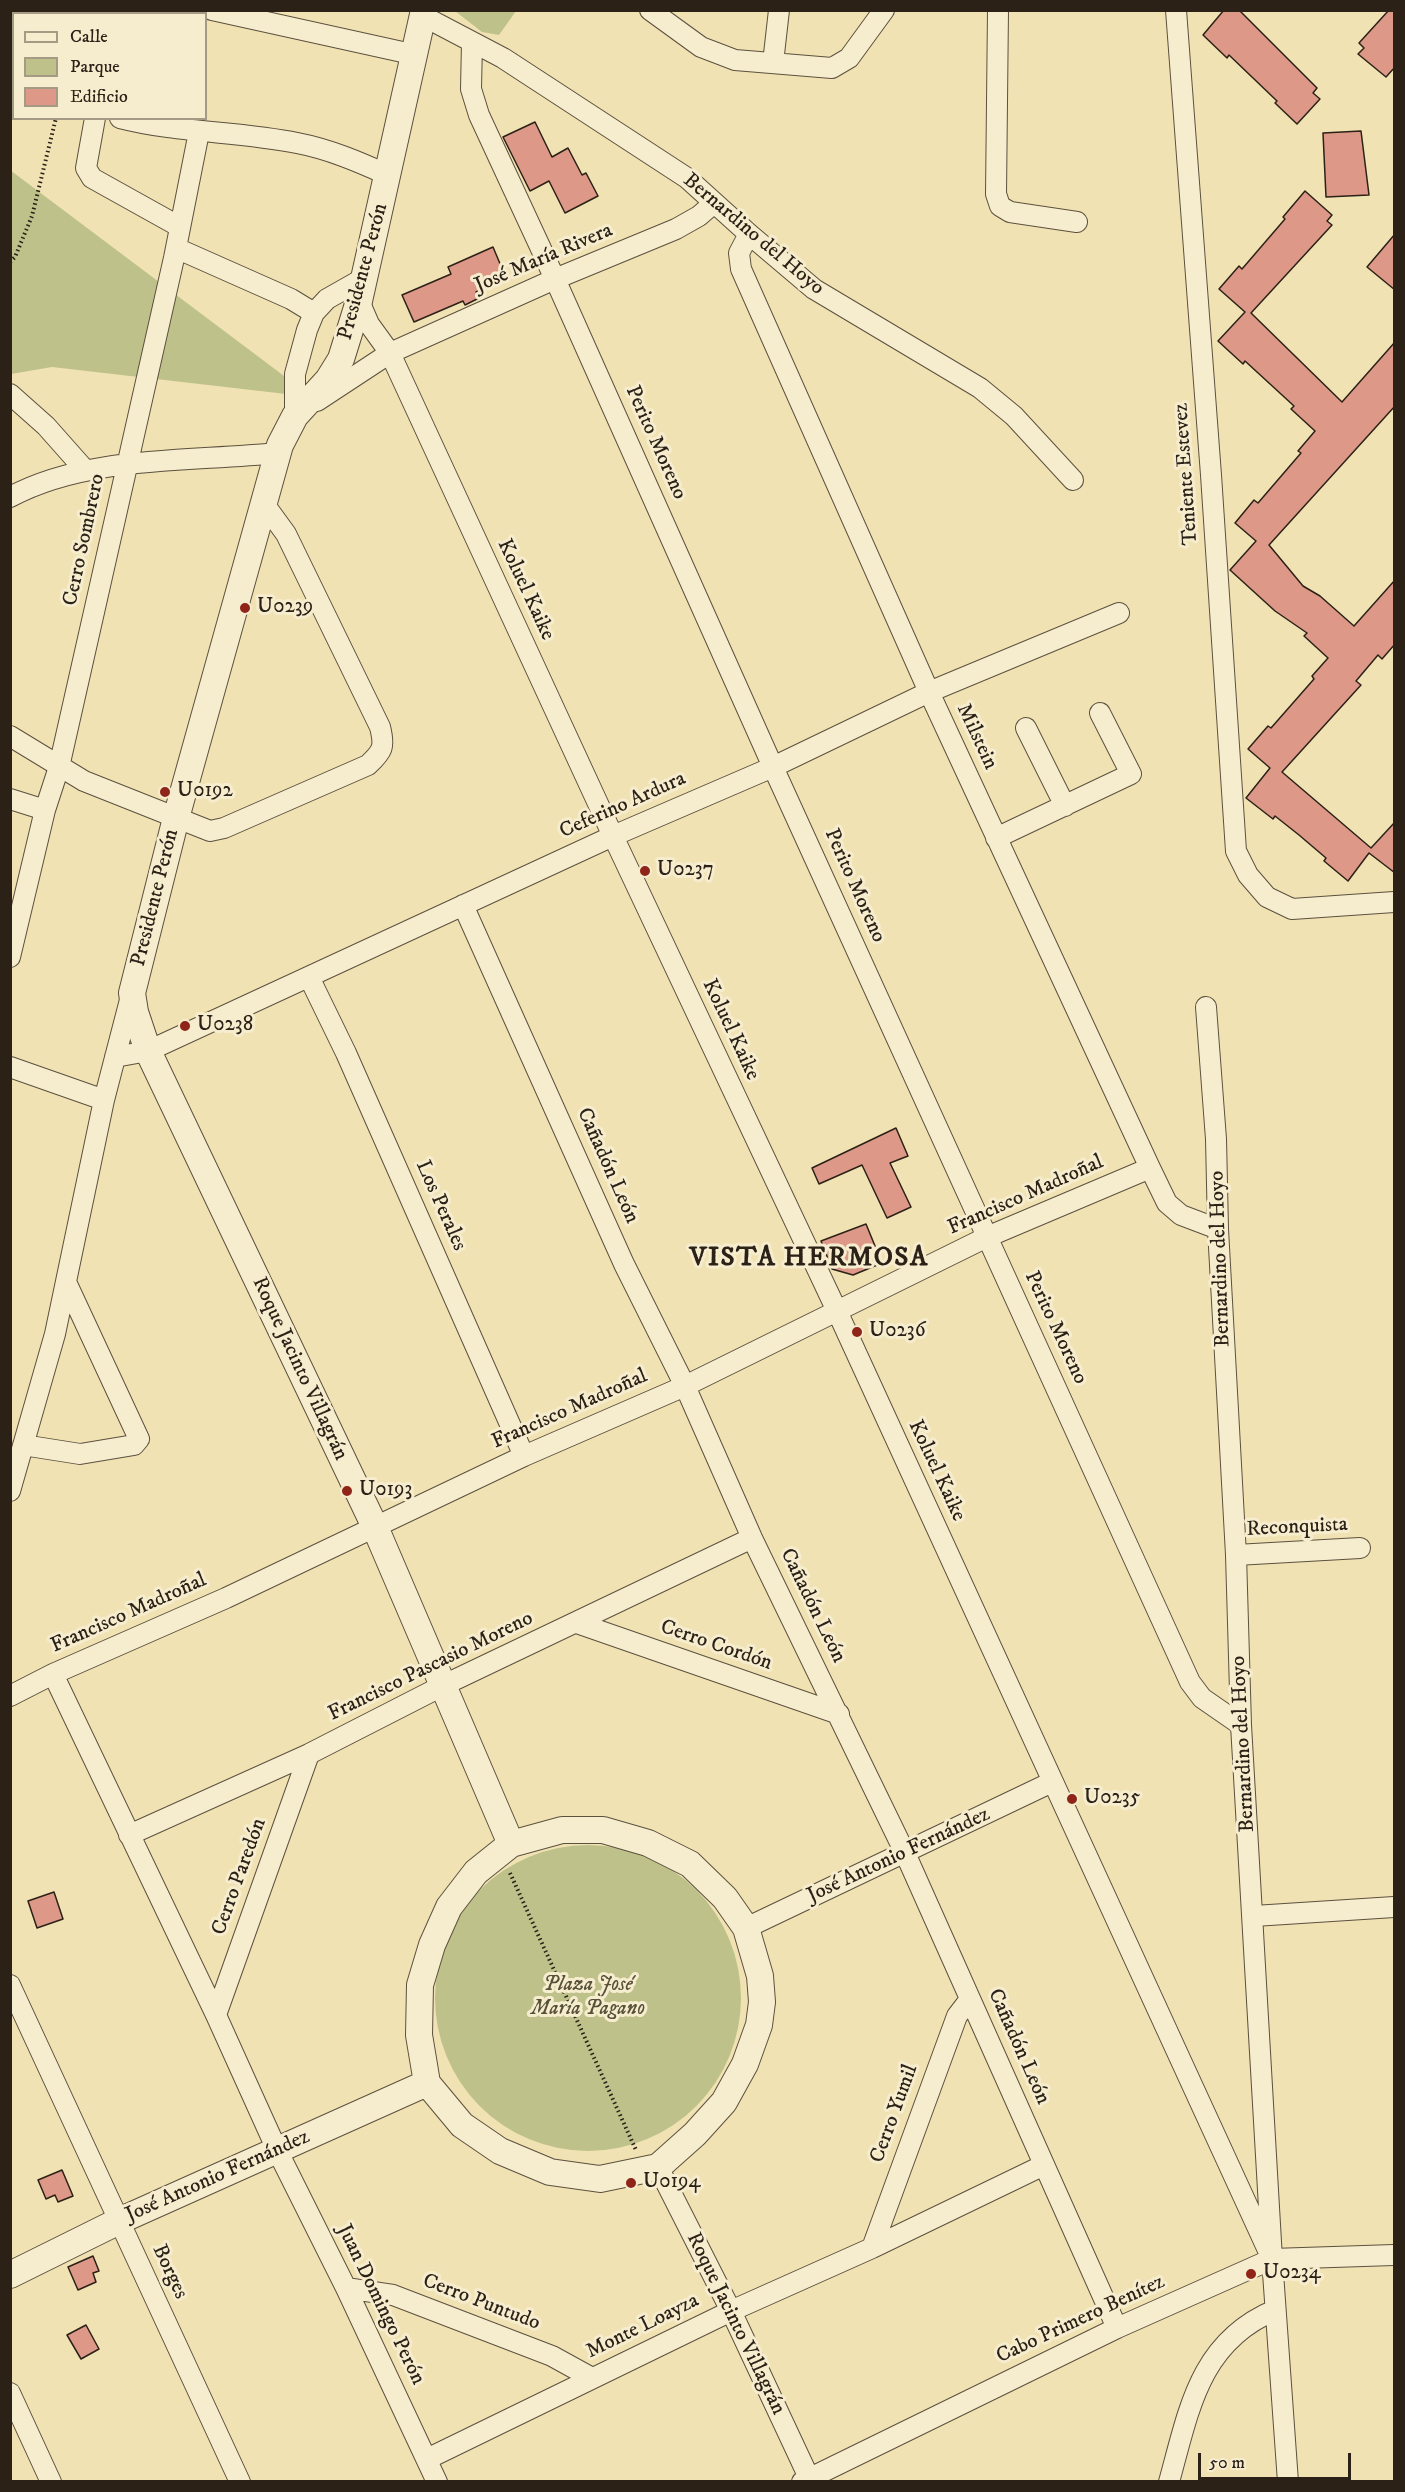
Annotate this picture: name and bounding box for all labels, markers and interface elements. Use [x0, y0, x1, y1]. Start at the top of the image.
legend [12, 12, 207, 120]
text: Calle [70, 26, 108, 48]
text: Parque [70, 56, 120, 78]
text: Edificio [70, 86, 128, 108]
street label: Bernardino del Hoyo [677, 169, 829, 301]
street label: Presidente Perón [334, 201, 394, 343]
street label: José María Rivera [471, 219, 617, 299]
street label: Perito Moreno [619, 382, 691, 504]
street label: Teniente Estevez [1169, 402, 1205, 546]
street label: Cerro Sombrero [59, 472, 111, 608]
street label: Koluel Kaike [491, 535, 559, 645]
place label: U0239 [257, 595, 313, 621]
marker: U0239 [238, 601, 252, 615]
street label: Milstein [950, 700, 1002, 774]
street label: Ceferino Ardura [556, 767, 690, 845]
place label: U0192 [177, 779, 233, 805]
marker: U0192 [158, 785, 172, 799]
street label: Perito Moreno [818, 825, 890, 947]
street label: Presidente Perón [127, 827, 185, 969]
place label: U0237 [657, 858, 714, 884]
marker: U0237 [638, 864, 652, 878]
street label: Koluel Kaike [696, 975, 764, 1085]
place label: U0238 [197, 1013, 253, 1039]
marker: U0238 [178, 1019, 192, 1033]
street label: Cañadón León [570, 1104, 644, 1228]
street label: Francisco Madroñal [944, 1150, 1108, 1242]
street label: Los Perales [409, 1157, 471, 1255]
street label: Bernardino del Hoyo [1205, 1170, 1237, 1348]
district label: VISTA HERMOSA [689, 1243, 929, 1275]
street label: Perito Moreno [1018, 1267, 1092, 1389]
street label: Roque Jacinto Villagrán [245, 1273, 353, 1465]
place label: U0236 [869, 1319, 926, 1345]
marker: U0236 [850, 1325, 864, 1339]
street label: Francisco Madroñal [488, 1364, 652, 1456]
street label: Koluel Kaike [902, 1416, 970, 1526]
place label: U0193 [359, 1478, 412, 1504]
marker: U0193 [340, 1484, 354, 1498]
street label: Reconquista [1246, 1513, 1348, 1543]
street label: Cañadón León [774, 1545, 850, 1667]
street label: Francisco Madroñal [47, 1568, 211, 1660]
street label: Francisco Pascasio Moreno [325, 1606, 537, 1728]
street label: Cerro Cordón [657, 1615, 775, 1677]
street label: Bernardino del Hoyo [1227, 1655, 1261, 1833]
place label: U0235 [1084, 1786, 1140, 1812]
marker: U0235 [1065, 1792, 1079, 1806]
street label: José Antonio Fernández [804, 1803, 994, 1909]
street label: Cerro Paredón [207, 1815, 273, 1939]
park label: Plaza José María Pagano [531, 1973, 645, 2023]
street label: Cañadón León [981, 1985, 1055, 2109]
street label: Cerro Yumil [866, 2062, 924, 2166]
street label: José Antonio Fernández [122, 2125, 314, 2229]
place label: U0194 [643, 2170, 701, 2196]
marker: U0194 [624, 2176, 638, 2190]
street label: Juan Domingo Perón [330, 2221, 430, 2389]
street label: Roque Jacinto Villagrán [680, 2229, 790, 2419]
street label: Borges [145, 2241, 193, 2303]
place label: U0234 [1263, 2261, 1321, 2287]
marker: U0234 [1244, 2267, 1258, 2281]
street label: Cerro Puntudo [419, 2269, 543, 2337]
street label: Cabo Primero Benítez [993, 2270, 1169, 2370]
street label: Monte Loayza [583, 2289, 703, 2365]
scale bar [1201, 2441, 1354, 2479]
text: 50 m [1209, 2452, 1245, 2474]

